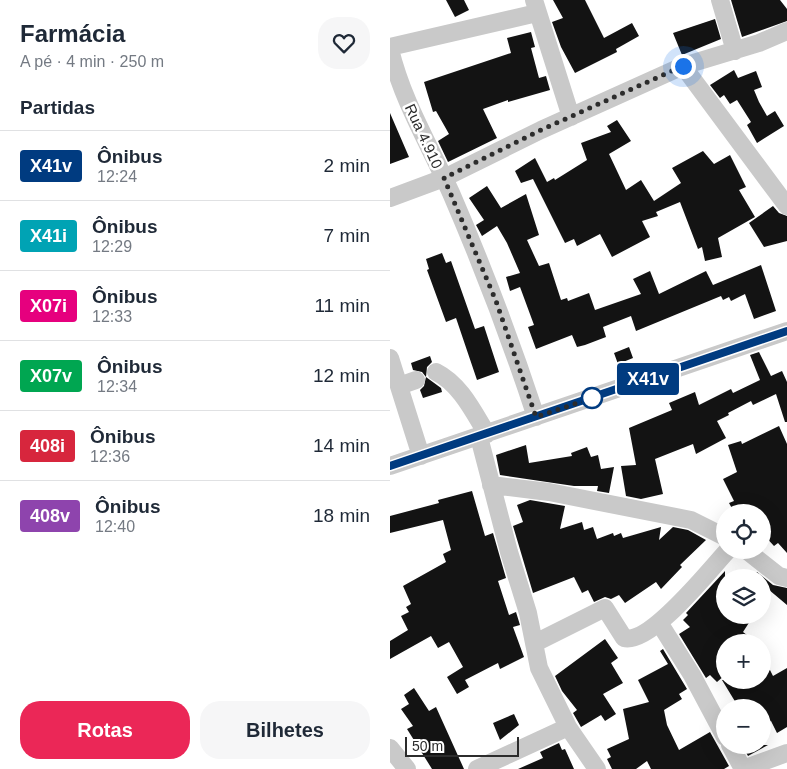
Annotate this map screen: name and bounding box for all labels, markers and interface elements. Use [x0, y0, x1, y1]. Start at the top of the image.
button: heart [318, 17, 370, 69]
text: Farmácia [20, 20, 125, 47]
text: A pé · 4 min · 250 m [20, 53, 164, 70]
your location [671, 54, 696, 79]
text: Partidas [20, 97, 95, 118]
street label: Rua 4.910 [402, 101, 446, 171]
text: Ônibus [97, 146, 163, 167]
text: 2 min [324, 155, 370, 176]
text: X41v [30, 156, 72, 176]
text: 12:24 [97, 168, 137, 185]
text: Ônibus [92, 216, 157, 237]
text: 7 min [324, 225, 370, 246]
text: X41i [30, 226, 67, 246]
text: 12:29 [92, 238, 132, 255]
text: Ônibus [92, 286, 157, 307]
text: 11 min [314, 295, 370, 316]
text: X07i [30, 296, 67, 316]
text: 12:33 [92, 308, 132, 325]
text: Ônibus [97, 356, 163, 377]
line badge: X41v [613, 363, 683, 395]
text: 12 min [313, 365, 370, 386]
text: X07v [30, 366, 72, 386]
text: X41v [627, 369, 669, 389]
text: 12:34 [97, 378, 137, 395]
unlabelled marker [581, 387, 603, 409]
text: Ônibus [90, 426, 156, 447]
text: 14 min [313, 435, 370, 456]
text: 408i [30, 436, 65, 456]
text: 12:36 [90, 448, 130, 465]
text: Ônibus [95, 496, 161, 517]
map controls [716, 504, 771, 754]
button: locate [716, 504, 771, 559]
text: 18 min [313, 505, 370, 526]
text: 408v [30, 506, 70, 526]
text: 12:40 [95, 518, 135, 535]
button: layers [716, 569, 771, 624]
button: + [716, 634, 771, 689]
button: − [716, 699, 771, 754]
button: Rotas [20, 701, 190, 759]
button: Bilhetes [200, 701, 370, 759]
scale bar [405, 734, 519, 757]
text: 50 m [412, 738, 443, 754]

